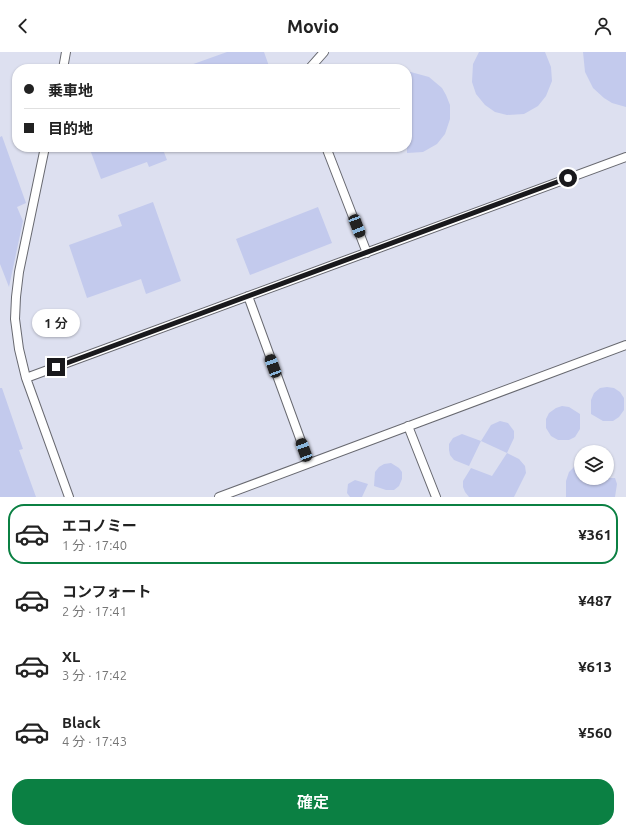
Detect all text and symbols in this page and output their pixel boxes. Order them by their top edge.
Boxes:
icon: back [12,15,34,37]
icon: person [592,15,614,37]
text: Movio [287,16,339,36]
text: 乗車地 [48,82,93,99]
text: 目的地 [48,120,93,137]
route start [559,169,577,187]
car [347,213,367,239]
callout: 1 分 [32,309,80,337]
text: 1 分 [44,316,68,330]
car [263,353,283,379]
route end [47,358,65,376]
car [294,437,314,463]
map controls [574,445,614,485]
button: layers [574,445,614,485]
icon: car [14,516,50,552]
text: エコノミー [62,517,137,534]
text: ¥361 [578,526,612,543]
text: 1 分 · 17:40 [62,538,127,552]
icon: car [14,582,50,618]
text: コンフォート [62,583,152,600]
text: ¥487 [578,592,612,609]
text: 2 分 · 17:41 [62,604,127,618]
icon: car [14,648,50,684]
text: XL [62,648,80,665]
text: ¥613 [578,658,612,675]
text: 3 分 · 17:42 [62,668,127,682]
icon: car [14,714,50,750]
text: Black [62,714,101,731]
text: ¥560 [578,724,612,741]
text: 4 分 · 17:43 [62,734,127,748]
button: 確定 [12,779,614,825]

